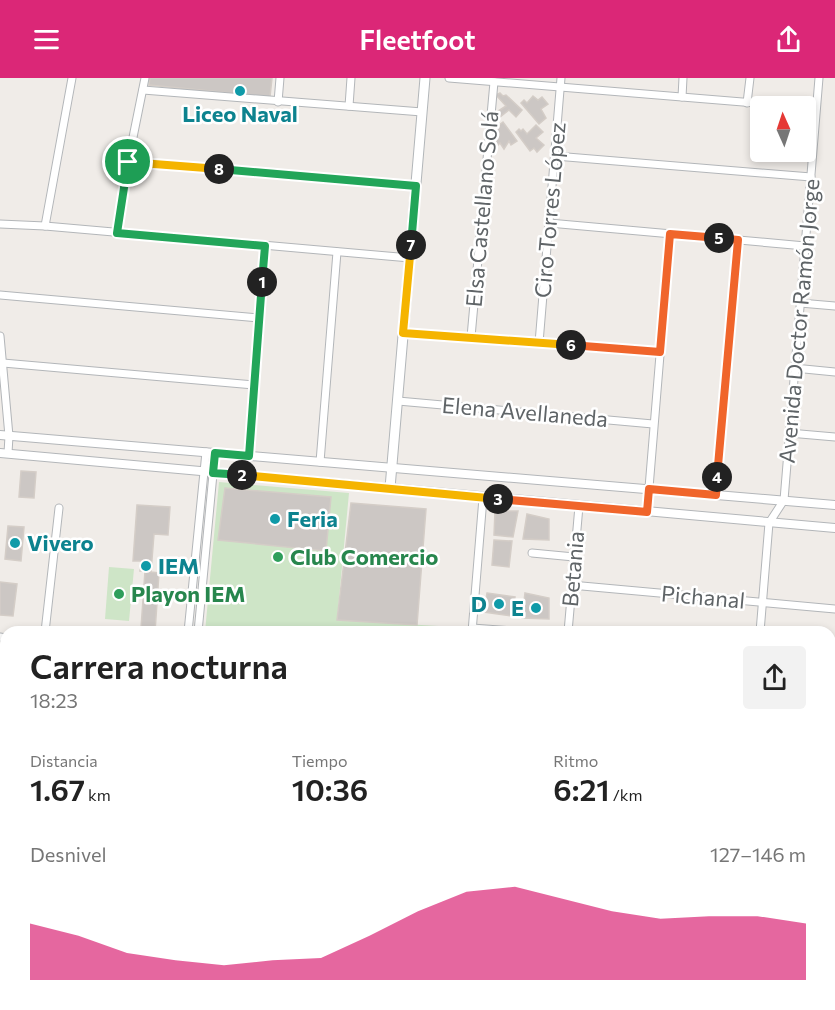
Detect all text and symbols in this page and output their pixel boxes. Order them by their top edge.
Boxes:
icon: menu [30,23,63,56]
text: Fleetfoot [359,23,476,56]
icon: share [772,23,805,56]
marker: Liceo Naval [233,84,247,98]
north arrow [750,96,816,162]
map controls [750,96,816,162]
place label: Liceo Naval [182,100,298,127]
street label: Elsa Castellano Solá [459,110,504,308]
street label: Ciro Torres López [528,121,571,299]
pin [102,136,153,187]
icon: arrive [111,145,144,178]
pin: 8 [204,154,234,184]
text: 8 [214,159,224,178]
street label: Avenida Doctor Ramón Jorge [773,177,824,464]
pin: 5 [704,223,734,253]
text: 5 [714,228,724,247]
pin: 7 [396,230,426,260]
text: 7 [407,235,415,254]
pin: 1 [247,267,277,297]
text: 1 [258,272,266,291]
pin: 6 [556,330,586,360]
text: 6 [566,335,576,354]
street label: Elena Avellaneda [441,391,609,432]
pin: 2 [227,460,257,490]
pin: 4 [702,462,732,492]
text: 2 [237,465,247,484]
text: 4 [712,467,722,486]
pin: 3 [483,484,513,514]
text: 3 [493,489,503,508]
place label: Feria [287,505,338,532]
marker: Feria [268,512,282,526]
place label: Vivero [27,529,94,556]
street label: Betania [556,530,589,608]
marker: Vivero [8,536,22,550]
place label: Club Comercio [290,543,438,570]
marker: Club Comercio [271,550,285,564]
place label: IEM [158,552,199,579]
marker: IEM [139,559,153,573]
street label: Pichanal [660,579,746,614]
place label: Playon IEM [131,580,246,607]
marker: Playon IEM [112,587,126,601]
place label: D [471,590,487,617]
place label: E [511,594,524,621]
marker: D [492,597,506,611]
marker: E [529,601,543,615]
text: Carrera nocturna [30,645,288,686]
button: share [743,646,806,709]
text: 18:23 [30,688,78,712]
text: Distancia [30,751,98,770]
text: Tiempo [292,751,347,770]
text: Ritmo [553,751,598,770]
text: 1.67 [30,770,85,807]
text: 10:36 [292,770,368,807]
text: 6:21 [553,770,610,807]
text: km [85,785,111,804]
text: /km [610,785,642,804]
text: Desnivel [30,842,107,866]
text: 127–146 m [710,842,806,866]

